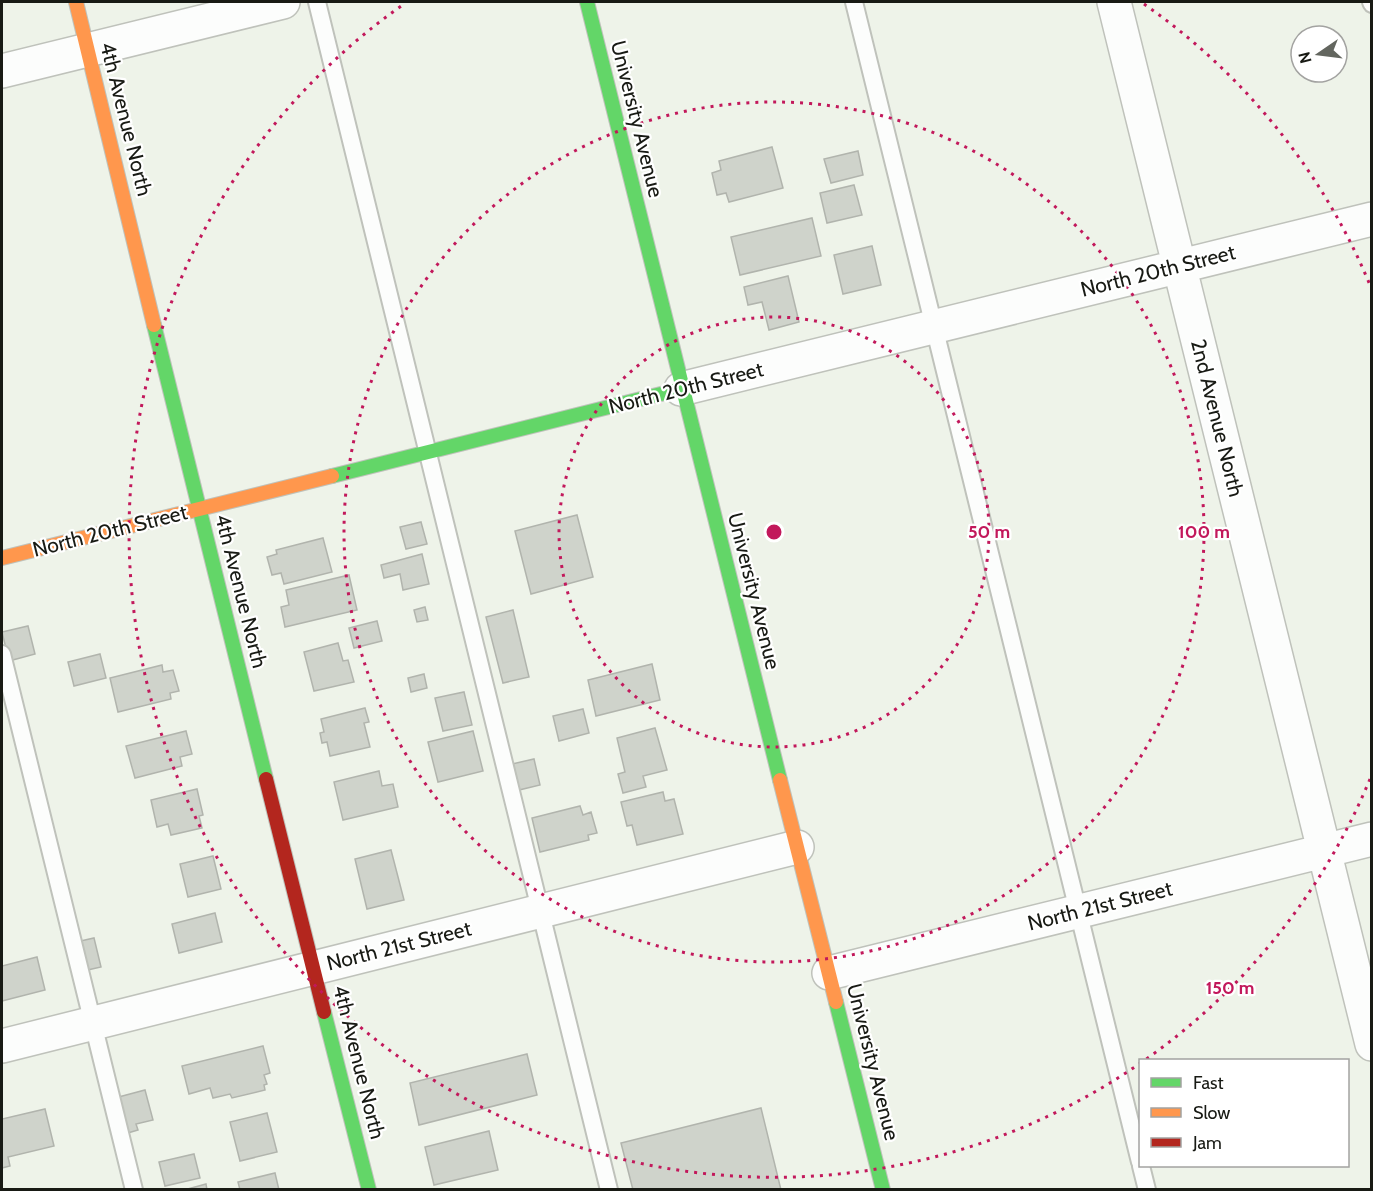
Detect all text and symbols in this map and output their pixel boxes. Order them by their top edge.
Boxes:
north arrow [1289,24,1349,84]
street label: University Avenue [606,38,669,200]
street label: 4th Avenue North [95,39,158,198]
text: N [1294,50,1316,65]
street label: North 20th Street [1078,239,1238,302]
street label: 2nd Avenue North [1186,336,1249,499]
street label: North 20th Street [606,356,766,419]
street label: North 20th Street [30,499,190,562]
street label: University Avenue [723,510,786,672]
street label: 4th Avenue North [210,511,273,670]
text: 50 m [968,521,1010,543]
text: 100 m [1178,521,1230,543]
centre of rings [764,522,784,542]
street label: North 21st Street [1025,875,1175,936]
street label: North 21st Street [324,915,474,976]
text: 150 m [1206,977,1254,999]
street label: University Avenue [842,981,905,1143]
street label: 4th Avenue North [328,982,391,1141]
legend [1139,1059,1349,1167]
text: Fast [1193,1072,1224,1094]
text: Slow [1193,1102,1230,1124]
text: Jam [1192,1132,1222,1154]

